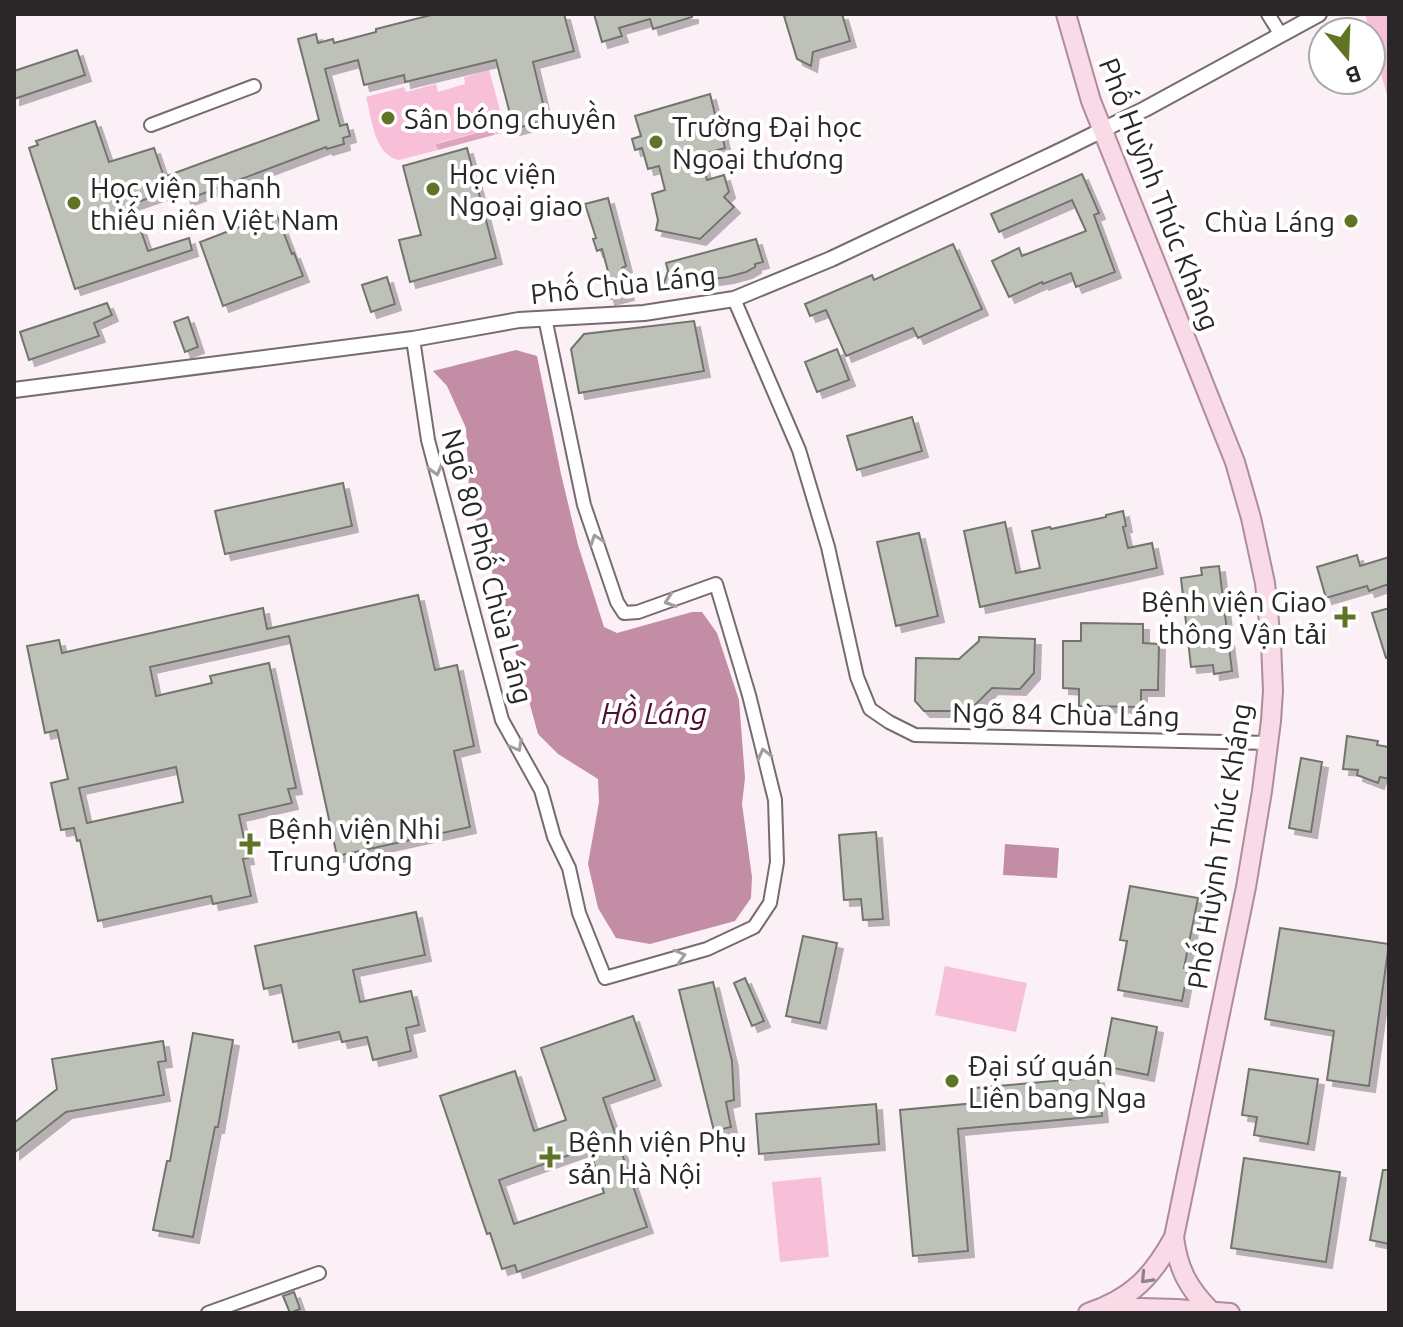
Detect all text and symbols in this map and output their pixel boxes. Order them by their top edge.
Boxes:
north arrow [1307,16,1387,96]
street label: Phố Huỳnh Thúc Kháng [1094,52,1229,335]
text: B [1343,61,1365,90]
place label: Sân bóng chuyền [404,100,617,134]
marker: Sân bóng chuyền [379,109,397,127]
place label: Trường Đại học Ngoại thương [672,111,862,174]
marker: Trường Đại học Ngoại thương [647,133,665,151]
place label: Học viện Ngoại giao [449,158,583,221]
place label: Học viện Thanh thiếu niên Việt Nam [90,172,339,235]
marker: Học viện Ngoại giao [424,180,442,198]
marker: Học viện Thanh thiếu niên Việt Nam [65,194,83,212]
place label: Chùa Láng [1204,206,1335,237]
marker: Chùa Láng [1342,212,1360,230]
street label: Phố Chùa Láng [528,256,717,309]
street label: Ngõ 80 Phố Chùa Láng [436,425,542,707]
one-way arrow [427,463,443,477]
one-way arrow [590,534,606,548]
place label: Bệnh viện Giao thông Vận tải [1141,586,1327,649]
one-way arrow [664,591,678,608]
marker: Bệnh viện Giao thông Vận tải [1334,606,1356,628]
water label: Hồ Láng [601,693,707,730]
street label: Ngõ 84 Chùa Láng [952,697,1180,731]
street label: Phố Huỳnh Thúc Kháng [1178,700,1257,991]
one-way arrow [507,737,523,752]
one-way arrow [756,747,773,761]
place label: Bệnh viện Nhi Trung ương [268,813,441,876]
marker: Bệnh viện Nhi Trung ương [239,833,261,855]
one-way arrow [672,949,686,966]
place label: Đại sứ quán Liên bang Nga [968,1050,1147,1113]
marker: Đại sứ quán Liên bang Nga [943,1072,961,1090]
place label: Bệnh viện Phụ sản Hà Nội [568,1126,747,1189]
marker: Bệnh viện Phụ sản Hà Nội [539,1146,561,1168]
one-way arrow [1141,1269,1156,1283]

